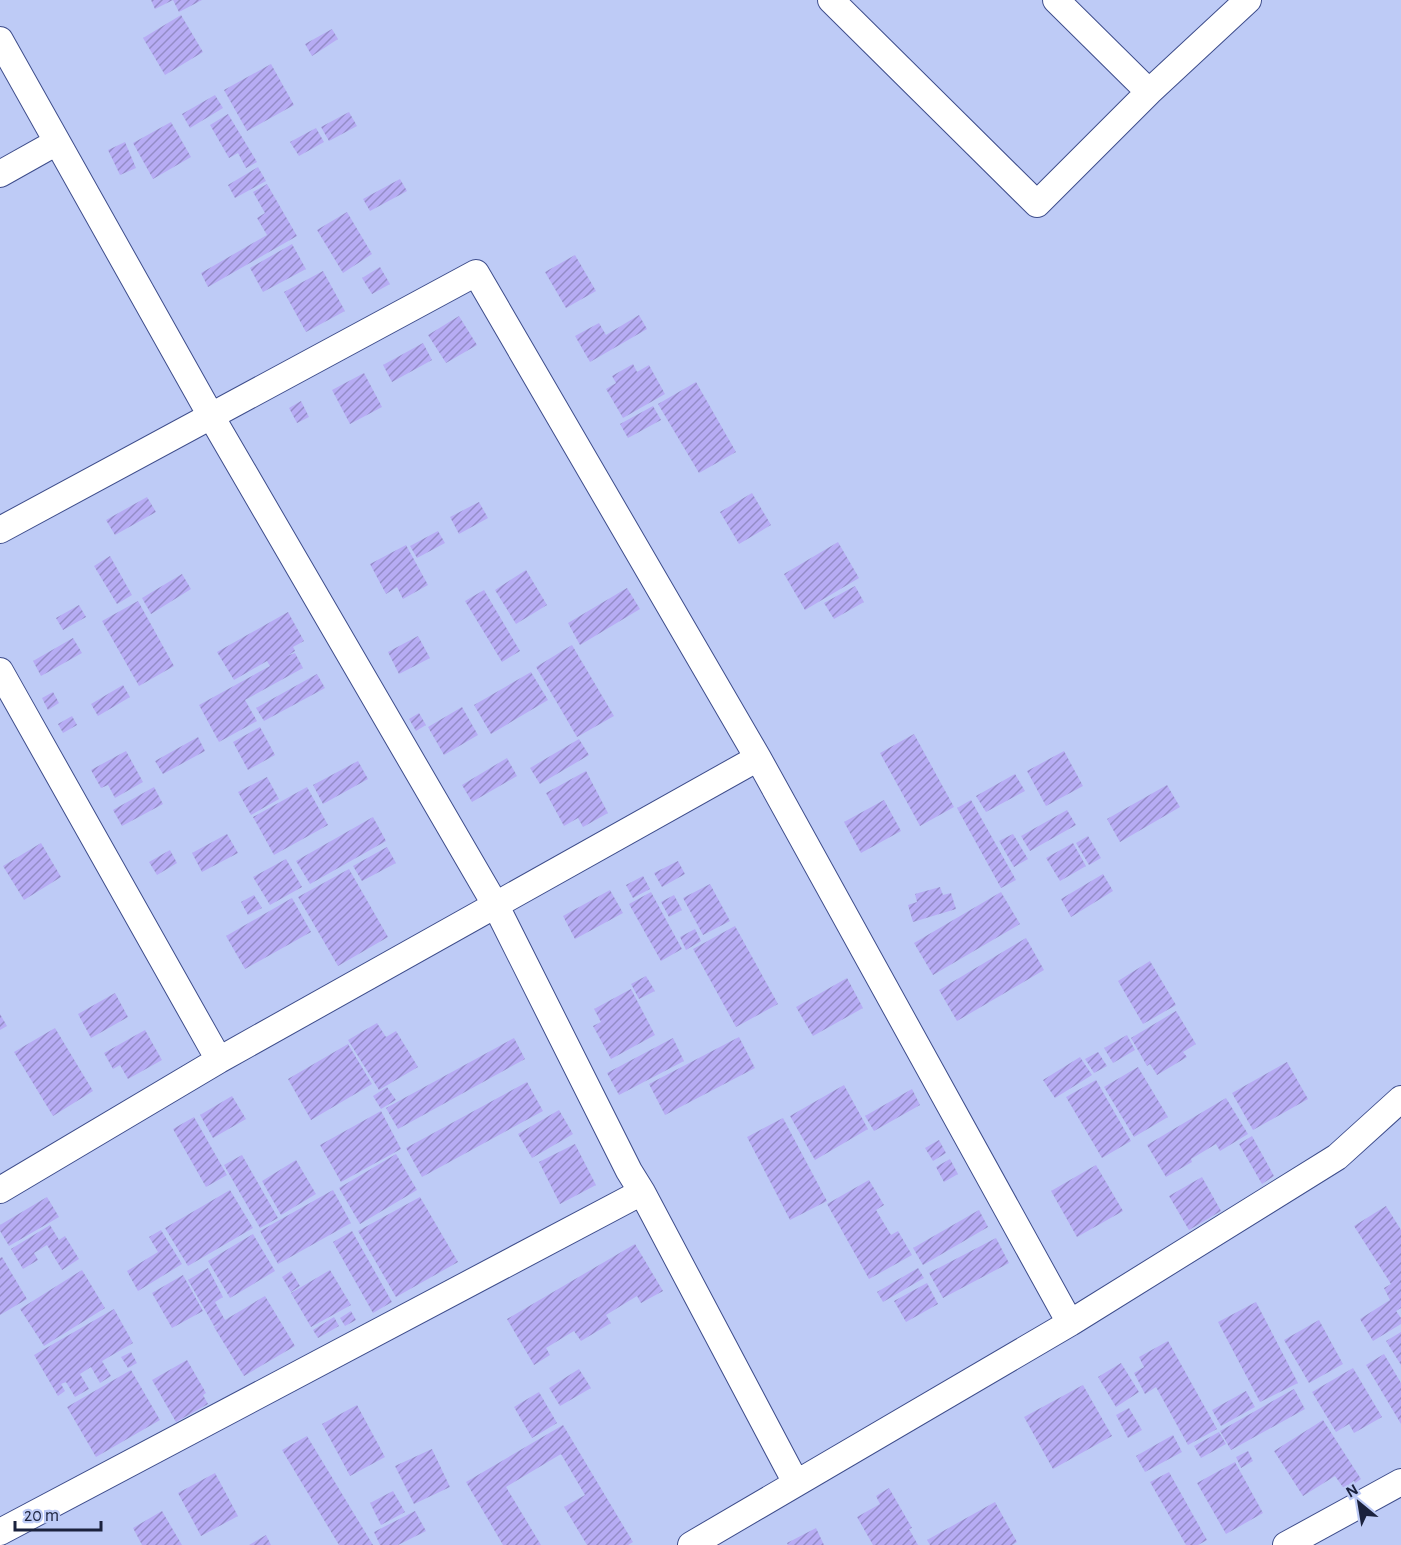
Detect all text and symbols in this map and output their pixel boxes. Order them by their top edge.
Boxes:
north arrow [1329,1473,1389,1533]
text: N [1343,1481,1361,1501]
scale bar [15,1494,100,1532]
text: 20 m [24,1507,59,1525]

